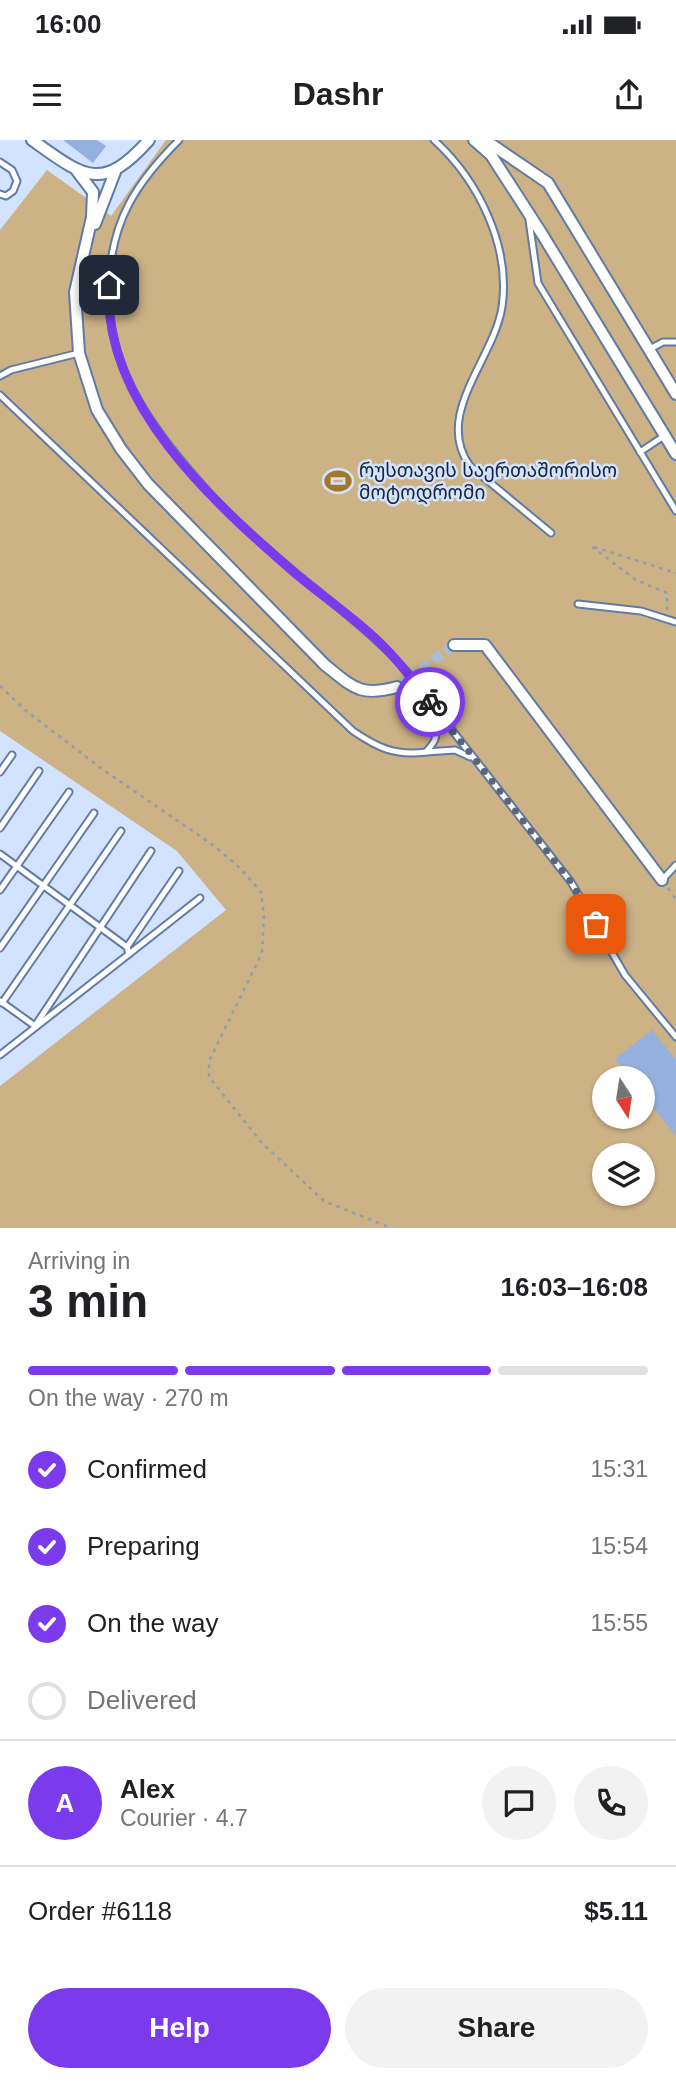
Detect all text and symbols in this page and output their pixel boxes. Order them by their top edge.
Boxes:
text: 16:00 [35,9,102,39]
icon: menu [28,76,66,114]
text: Dashr [293,76,383,112]
icon: share [610,76,648,114]
pin [79,255,139,315]
icon: home [90,266,128,304]
place label: რუსთავის საერთაშორისო მოტოდრომი [359,460,617,505]
sports icon: რუსთავის საერთაშორისო მოტოდრომი [323,466,353,496]
courier [395,667,465,737]
icon: bike [411,683,449,721]
pin [566,894,626,954]
icon: bag [577,905,615,943]
north arrow [592,1066,654,1129]
map controls [592,1066,655,1206]
button: layers [592,1143,655,1206]
text: Arriving in [28,1248,130,1274]
text: 16:03–16:08 [501,1272,648,1302]
text: 3 min [28,1275,148,1327]
text: On the way · 270 m [28,1385,229,1411]
icon: check [28,1451,66,1489]
text: Confirmed [87,1454,207,1484]
text: 15:31 [590,1456,648,1482]
icon: check [28,1528,66,1566]
text: Preparing [87,1531,200,1561]
text: 15:54 [590,1533,648,1559]
icon: check [28,1605,66,1643]
text: On the way [87,1608,219,1638]
text: 15:55 [590,1610,648,1636]
text: Delivered [87,1685,197,1715]
button: chat [482,1766,556,1840]
button: phone [574,1766,648,1840]
text: Alex [120,1774,175,1804]
text: A [56,1788,74,1818]
text: Courier · 4.7 [120,1805,248,1831]
text: Order #6118 [28,1896,172,1926]
text: $5.11 [584,1896,648,1926]
button: Help [28,1988,331,2068]
button: Share [345,1988,648,2068]

